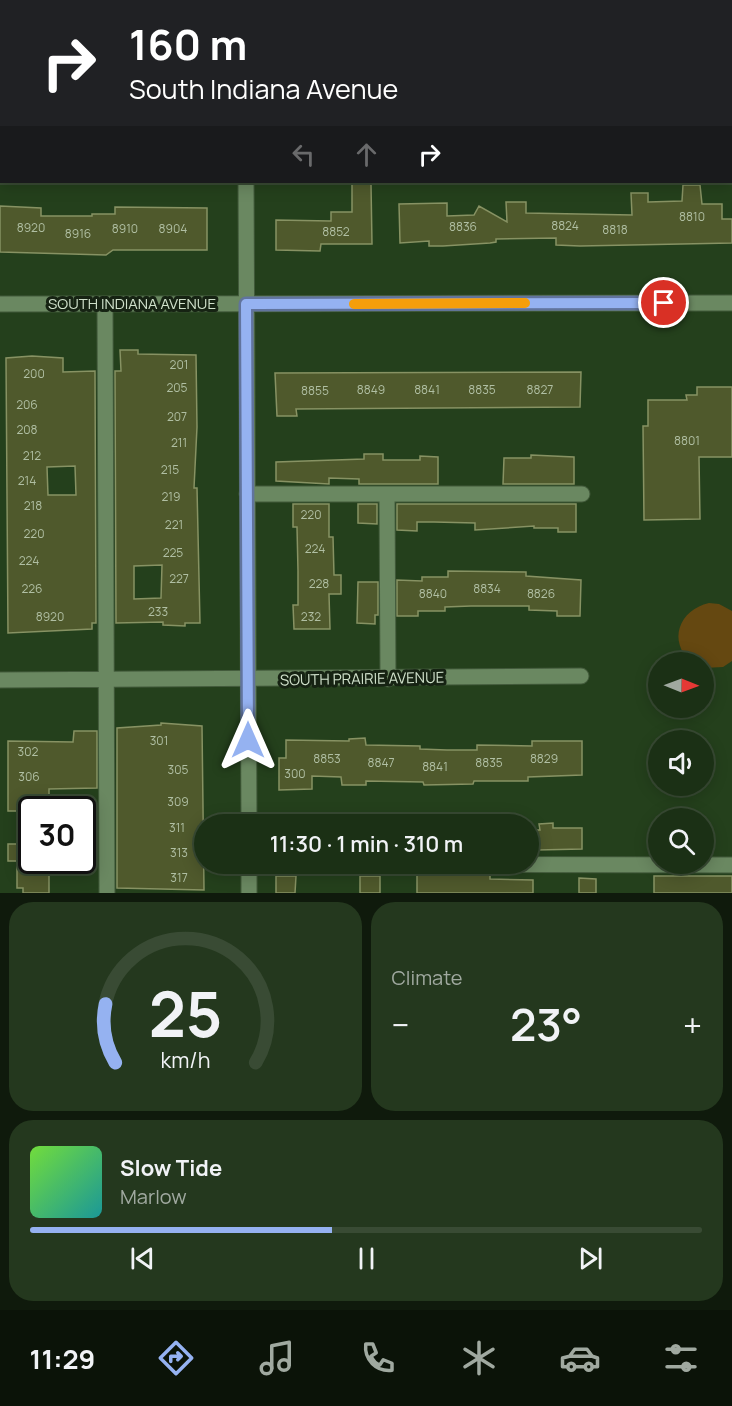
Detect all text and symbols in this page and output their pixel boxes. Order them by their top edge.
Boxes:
text: 160 m [129,15,247,73]
icon: right [30,24,108,102]
text: South Indiana Avenue [129,70,398,107]
icon: left [287,138,320,171]
icon: ahead [350,138,383,171]
icon: right [413,138,446,171]
house number: 8810 [679,208,705,225]
house number: 8824 [551,217,579,234]
house number: 8836 [449,218,477,235]
house number: 8920 [17,219,45,236]
house number: 8910 [112,220,138,237]
house number: 8904 [159,220,187,237]
house number: 8818 [602,221,628,238]
house number: 8852 [322,223,350,240]
house number: 8916 [65,225,91,242]
pin [638,277,689,328]
icon: arrive [647,286,680,319]
street label: SOUTH INDIANA AVENUE [48,293,216,314]
house number: 201 [170,356,188,373]
house number: 200 [23,365,45,382]
house number: 205 [166,379,188,396]
house number: 8849 [357,381,385,398]
house number: 8841 [414,381,440,398]
house number: 8835 [468,381,496,398]
house number: 8827 [527,381,553,398]
house number: 8855 [301,382,329,399]
house number: 206 [16,396,38,413]
house number: 207 [167,408,187,425]
house number: 208 [16,421,38,438]
house number: 8801 [674,432,700,449]
house number: 211 [171,434,187,451]
house number: 212 [23,447,41,464]
house number: 215 [161,461,179,478]
house number: 214 [18,472,36,489]
house number: 219 [162,488,180,505]
house number: 218 [24,497,42,514]
house number: 220 [300,506,322,523]
house number: 221 [165,516,183,533]
house number: 220 [23,525,45,542]
house number: 224 [305,540,325,557]
house number: 225 [163,544,183,561]
house number: 224 [19,552,39,569]
house number: 227 [169,570,189,587]
house number: 228 [309,575,329,592]
house number: 226 [21,580,43,597]
house number: 8834 [473,580,501,597]
house number: 8840 [419,585,447,602]
house number: 8826 [527,585,555,602]
house number: 233 [148,603,168,620]
house number: 8920 [36,608,64,625]
house number: 232 [301,608,321,625]
north arrow [648,652,714,718]
map controls [648,652,714,874]
street label: SOUTH PRAIRIE AVENUE [280,667,444,690]
position arrow [216,708,280,772]
button: sound [648,730,714,796]
house number: 301 [150,732,168,749]
house number: 302 [18,743,39,760]
house number: 8853 [313,750,341,767]
house number: 8829 [530,750,558,767]
house number: 8847 [367,754,395,771]
house number: 8835 [475,754,503,771]
house number: 8841 [422,758,448,775]
house number: 305 [168,761,189,778]
house number: 300 [284,765,306,782]
house number: 306 [18,768,40,785]
house number: 309 [167,793,189,810]
speed limit sign: 30 [18,796,96,874]
button: search [648,808,714,874]
house number: 311 [169,819,185,836]
text: 11:30 · 1 min · 310 m [270,829,463,859]
house number: 313 [170,844,188,861]
house number: 317 [170,869,188,886]
text: Climate [392,964,463,991]
text: 25 [148,970,222,1056]
text: 23° [510,993,582,1055]
text: − [392,1002,409,1047]
text: + [683,1002,702,1047]
text: km/h [160,1046,210,1075]
text: Slow Tide [120,1153,222,1183]
text: Marlow [120,1183,187,1210]
icon: previous [126,1242,159,1275]
icon: pause [350,1242,383,1275]
icon: next [574,1242,607,1275]
icon: directions [155,1337,197,1379]
icon: music [256,1337,298,1379]
icon: phone [357,1337,399,1379]
icon: climate [458,1337,500,1379]
icon: car [559,1337,601,1379]
icon: filters [660,1337,702,1379]
text: 11:29 [30,1340,95,1377]

